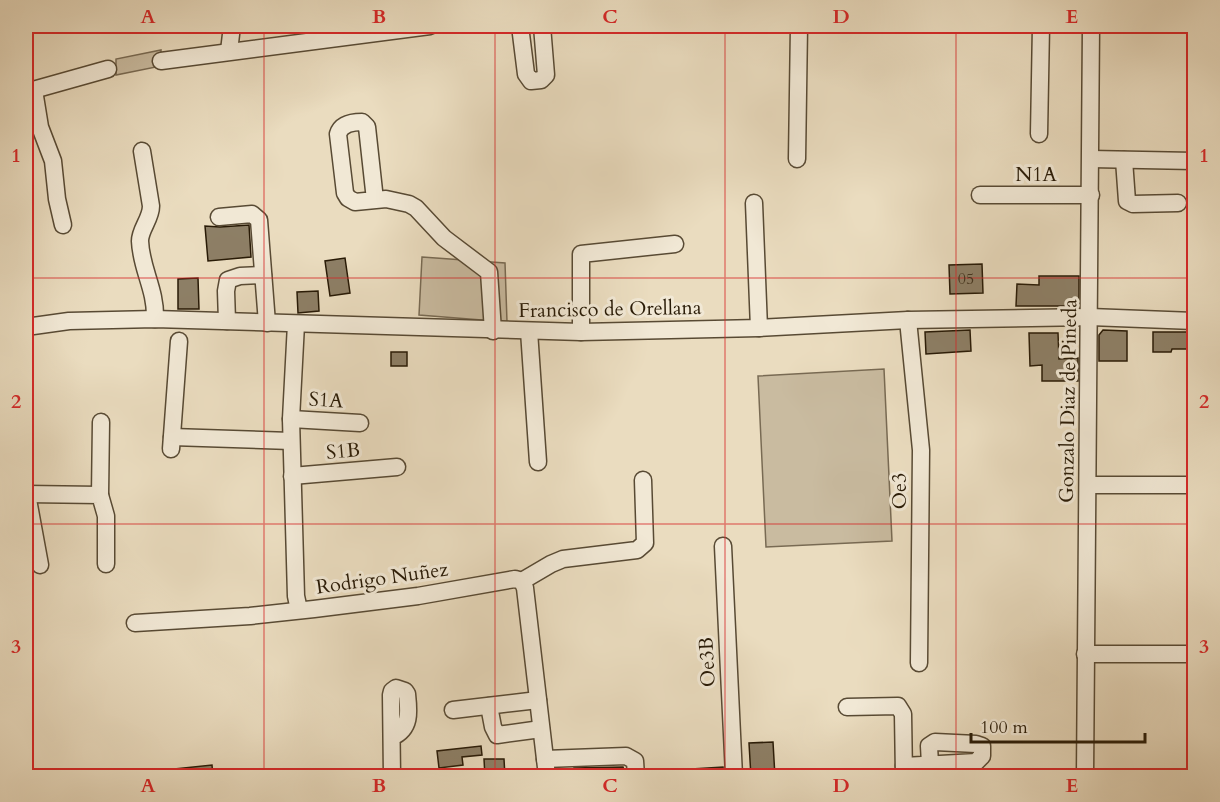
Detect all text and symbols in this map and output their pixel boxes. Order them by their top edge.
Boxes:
text: A [140,3,156,30]
text: B [372,3,386,30]
text: C [602,3,618,30]
text: D [832,3,850,30]
text: E [1066,3,1078,30]
text: 1 [11,142,21,169]
text: 1 [1199,142,1209,169]
street label: N1A [1015,161,1058,188]
house number: 05 [958,268,974,290]
street label: Francisco de Orellana [518,294,702,324]
street label: Gonzalo Diaz de Pineda [1053,298,1083,503]
street label: S1A [308,386,345,414]
text: 2 [11,388,21,415]
text: 2 [1199,388,1209,415]
street label: S1B [325,436,361,466]
street label: Oe3 [886,473,913,509]
street label: Rodrigo Nuñez [314,555,450,601]
text: 3 [11,633,21,660]
text: 3 [1199,633,1209,660]
street label: Oe3B [692,636,722,688]
scale bar [971,706,1145,744]
text: 100 m [980,715,1028,740]
text: A [140,772,156,799]
text: B [372,772,386,799]
text: C [602,772,618,799]
text: D [832,772,850,799]
text: E [1066,772,1078,799]

